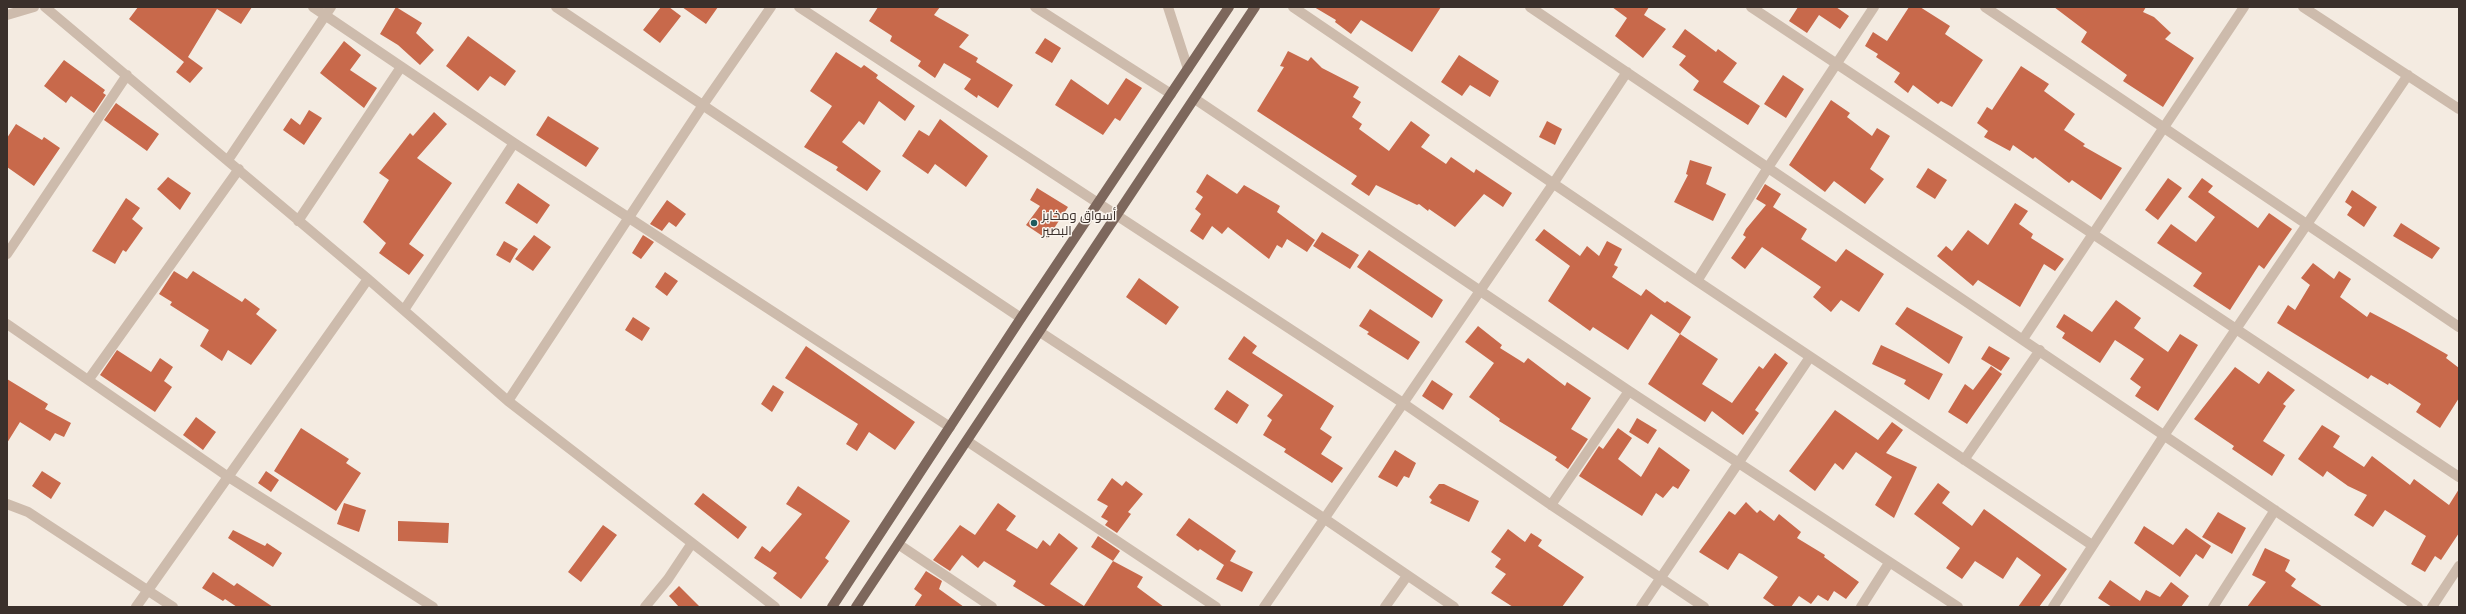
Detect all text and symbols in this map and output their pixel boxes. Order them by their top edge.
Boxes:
place label: أسواق ومخابز البصير [1042,208,1116,239]
marker: أسواق ومخابز البصير [1029,218,1039,228]

